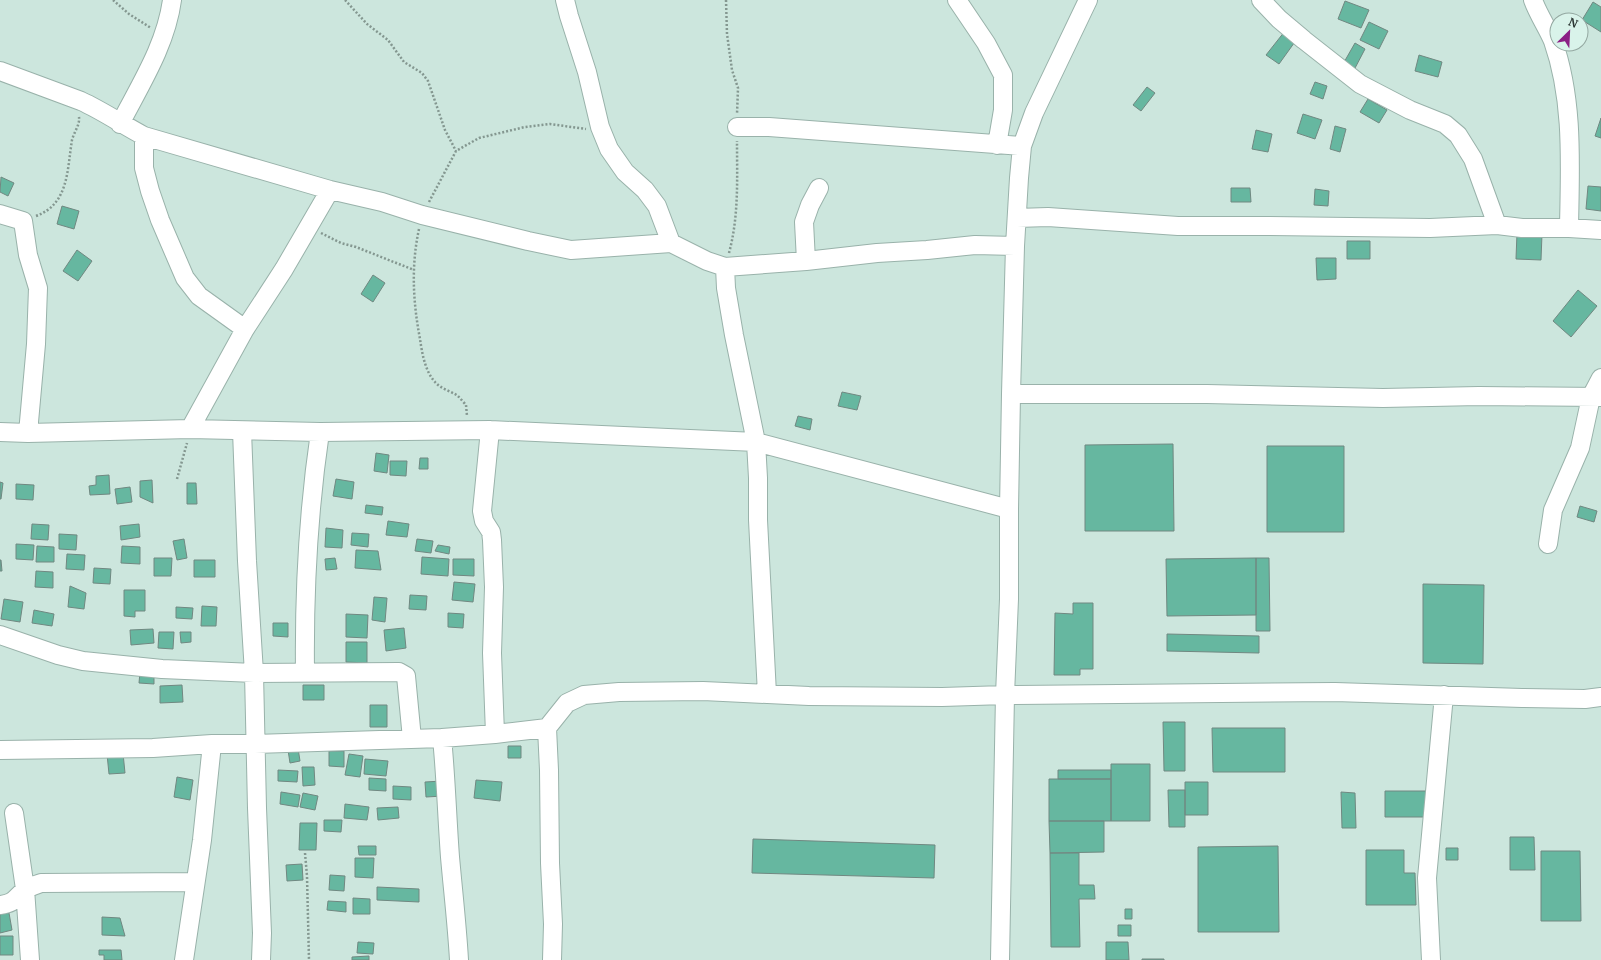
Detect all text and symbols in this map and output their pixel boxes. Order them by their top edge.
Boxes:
north arrow [1549,12,1589,52]
text: N [1566,15,1580,31]

